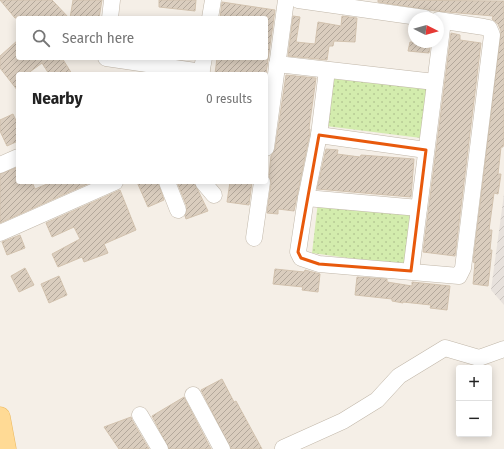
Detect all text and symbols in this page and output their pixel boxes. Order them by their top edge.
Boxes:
north arrow [408,12,444,48]
search box [16,16,268,60]
icon: search [30,27,52,49]
text: Search here [62,29,134,47]
text: Nearby [32,88,83,109]
text: 0 results [206,91,252,106]
map controls [456,365,492,437]
button: + [456,365,492,401]
button: − [456,401,492,437]

